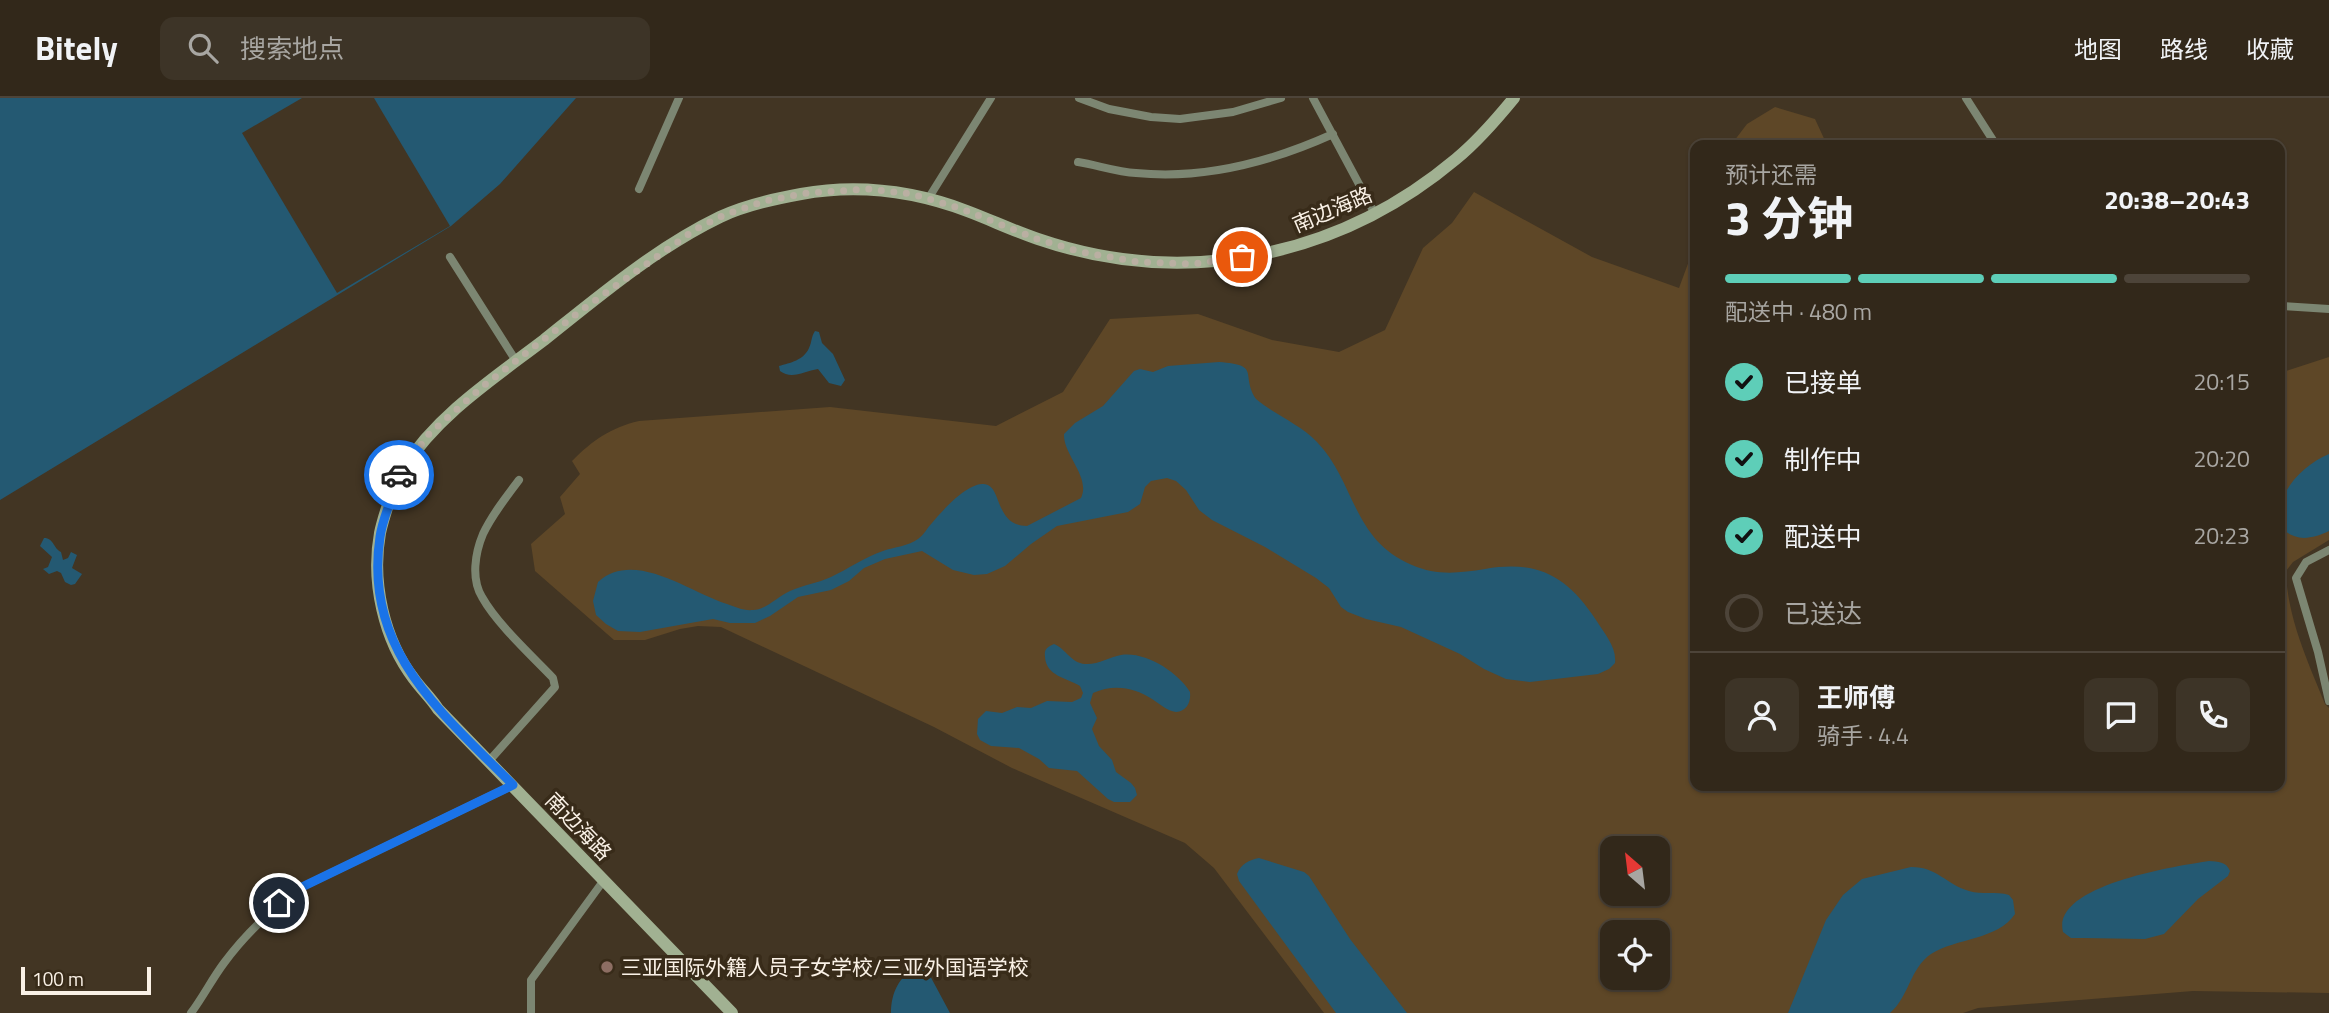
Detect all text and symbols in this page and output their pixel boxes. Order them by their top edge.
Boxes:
search box [160,17,650,80]
text: Bitely [35,23,118,73]
icon: search [184,29,222,67]
text: 搜索地点 [240,29,344,68]
text: 地图 [2074,31,2122,67]
text: 路线 [2160,31,2208,67]
text: 收藏 [2246,31,2294,67]
text: 预计还需 [1725,157,1817,192]
street label: 南边海路 [1287,178,1377,240]
text: 20:38–20:43 [2104,180,2250,219]
text: 3 分钟 [1725,183,1853,253]
pin [1212,227,1272,287]
icon: bag [1223,238,1261,276]
text: 配送中 · 480 m [1725,294,1872,329]
icon: check [1725,363,1763,401]
text: 已接单 [1784,363,1862,402]
text: 20:15 [2193,364,2250,399]
courier [364,440,434,510]
icon: check [1725,440,1763,478]
text: 制作中 [1784,440,1862,479]
text: 20:20 [2193,441,2250,476]
icon: car [380,456,418,494]
icon: check [1725,517,1763,555]
text: 配送中 [1784,517,1862,556]
text: 20:23 [2193,518,2250,553]
text: 已送达 [1784,594,1862,633]
button: person [1725,678,1799,752]
text: 王师傅 [1817,678,1895,717]
button: chat [2084,678,2158,752]
button: phone [2176,678,2250,752]
text: 骑手 · 4.4 [1817,718,1909,753]
street label: 南边海路 [538,785,620,867]
north arrow [1600,836,1670,906]
map controls [1600,836,1670,990]
pin [249,873,309,933]
icon: home [260,884,298,922]
button: locate [1600,920,1670,990]
place label: 三亚国际外籍人员子女学校/三亚外国语学校 [621,951,1029,983]
marker: 三亚国际外籍人员子女学校/三亚外国语学校 [599,959,615,975]
scale bar [21,964,150,996]
text: 100 m [32,964,84,993]

